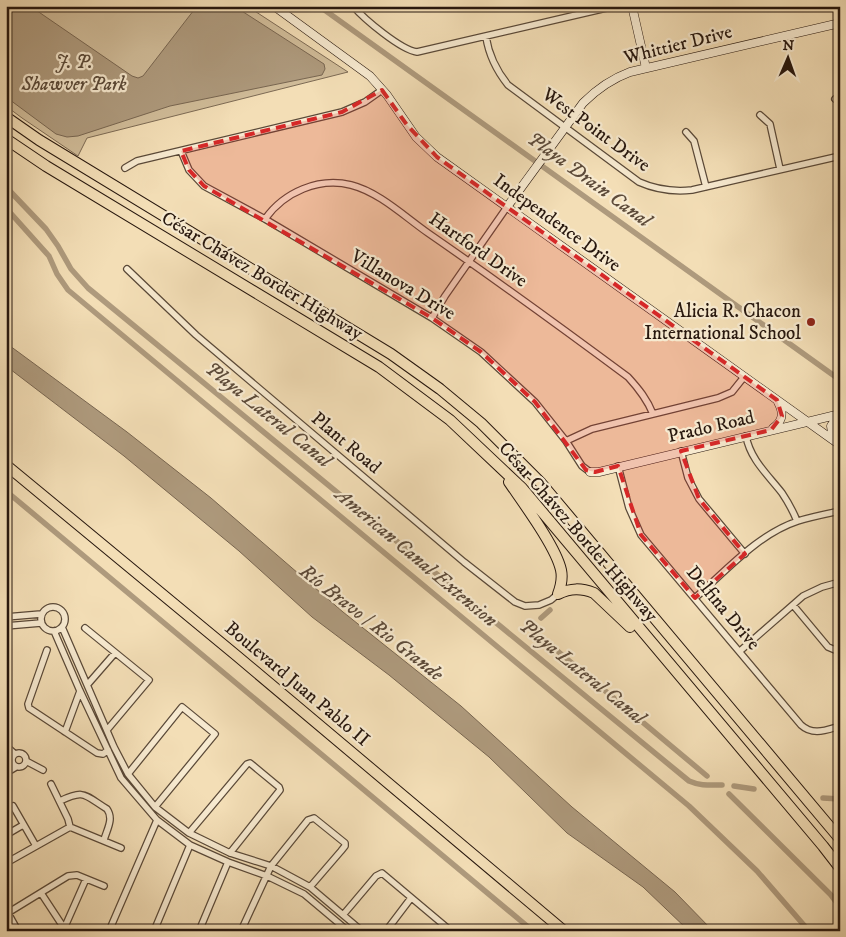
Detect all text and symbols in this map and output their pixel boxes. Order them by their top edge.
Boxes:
street label: Whittier Drive [620,20,735,70]
north arrow [764,32,814,82]
text: N [782,37,795,55]
park label: J. P. Shawver Park [20,51,127,96]
street label: West Point Drive [537,82,655,177]
water label: Playa Drain Canal [522,127,657,234]
street label: Independence Drive [489,169,625,277]
street label: César Chávez Border Highway [157,207,368,346]
street label: Hartford Drive [424,208,532,293]
street label: Villanova Drive [346,244,460,325]
place label: Alicia R. Chacon International School [644,300,801,345]
marker: Alicia R. Chacon International School [805,316,817,328]
water label: Playa Lateral Canal [200,356,338,475]
street label: Prado Road [665,406,757,448]
street label: Plant Road [306,407,386,479]
street label: César Chávez Border Highway [494,437,663,627]
water label: American Canal Extension [328,482,502,633]
water label: Río Bravo / Rio Grande [293,558,449,688]
street label: Delfina Drive [681,561,765,655]
water label: Playa Lateral Canal [514,613,652,732]
street label: Boulevard Juan Pablo II [220,617,374,751]

